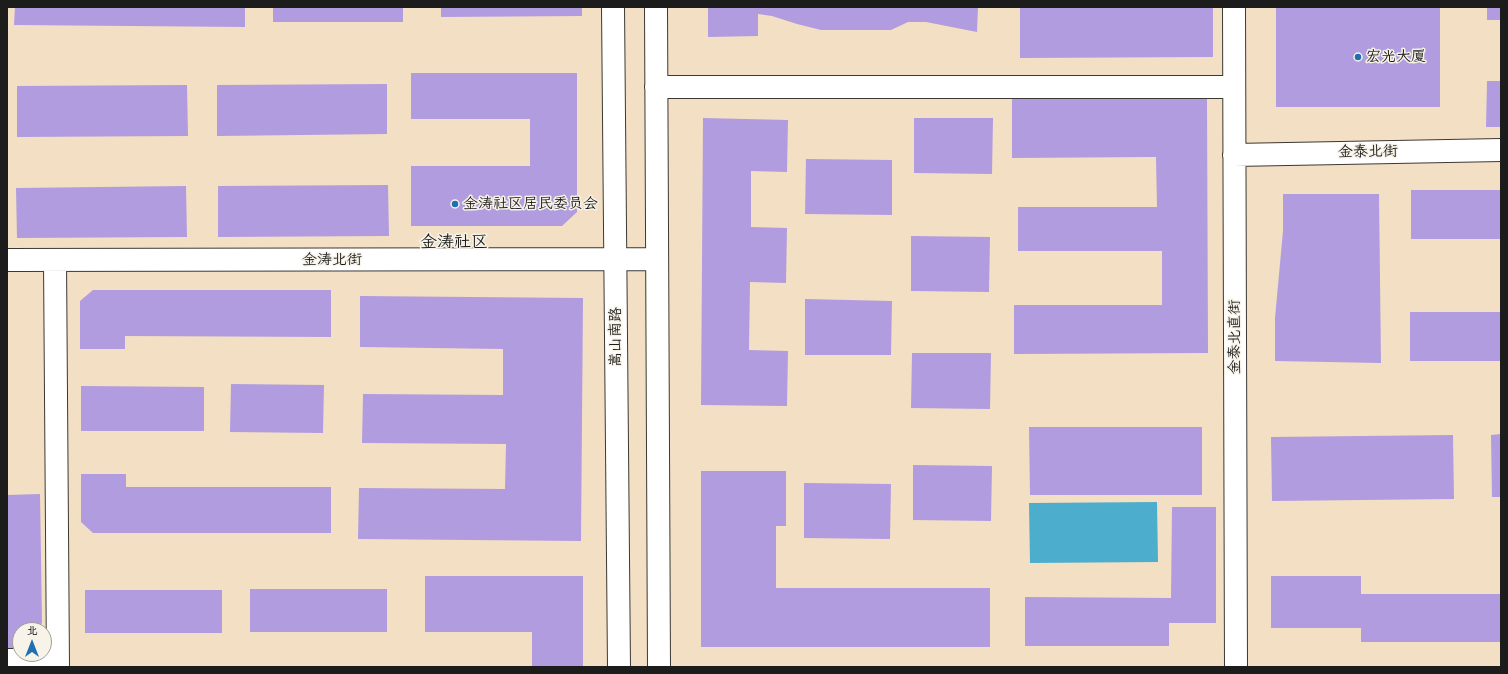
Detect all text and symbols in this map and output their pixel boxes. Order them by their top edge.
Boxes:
place label: 宏光大厦 [1366,48,1426,66]
marker: 宏光大厦 [1353,52,1363,62]
street label: 金泰北街 [1338,142,1398,162]
place label: 金涛社区居民委员会 [463,195,598,213]
marker: 金涛社区居民委员会 [450,199,460,209]
district label: 金涛社区 [420,233,488,253]
street label: 金涛北街 [302,251,362,269]
street label: 金泰北直街 [1226,300,1244,374]
street label: 嵩山南路 [607,307,625,367]
north arrow [12,622,52,662]
text: 北 [27,623,38,638]

